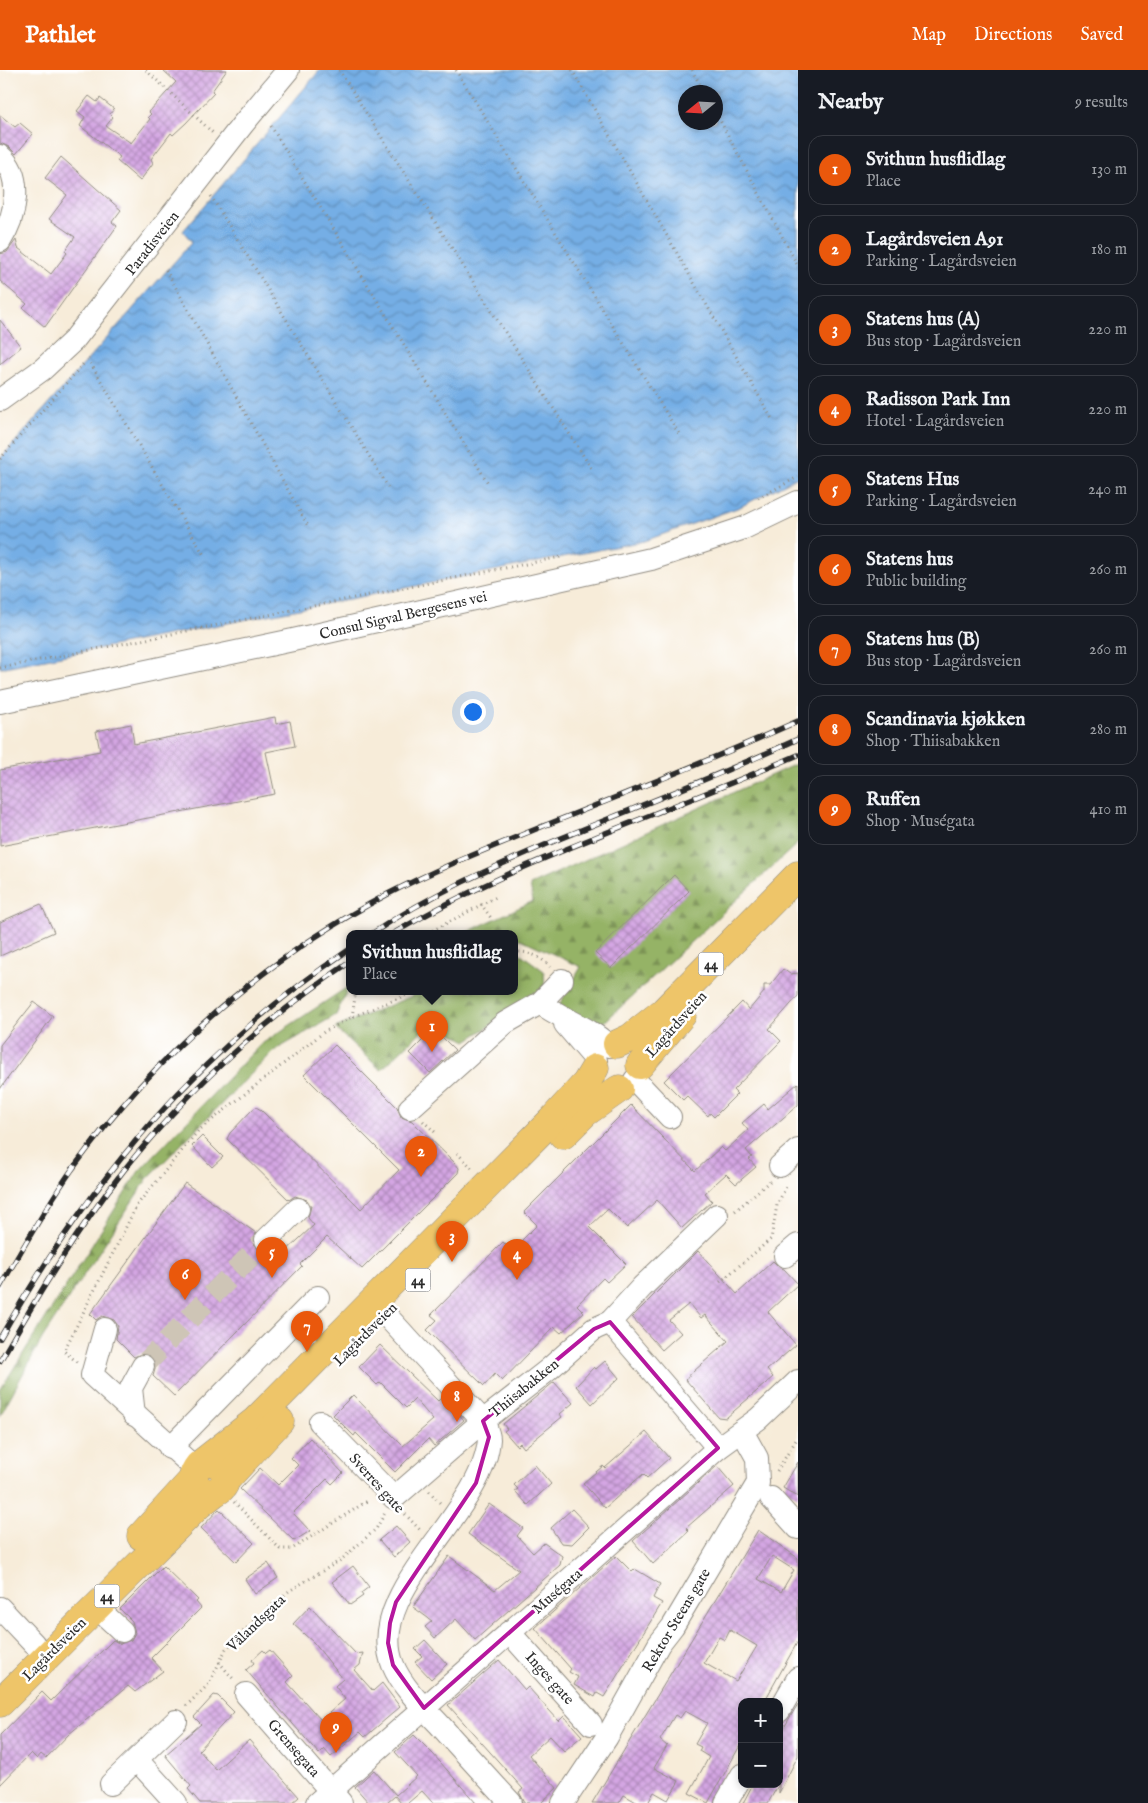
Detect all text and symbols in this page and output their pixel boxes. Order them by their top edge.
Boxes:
text: Pathlet [25,20,96,51]
text: Map [912,24,946,47]
text: Directions [974,24,1052,47]
text: Saved [1080,24,1123,47]
north arrow [678,85,723,130]
text: Nearby [818,89,883,116]
text: 9 results [1075,93,1128,113]
text: Svithun husflidlag [866,148,1005,172]
text: 1 [832,160,838,180]
text: 130 m [1091,160,1127,180]
text: Place [866,172,901,192]
street label: Paradisveien [121,207,183,279]
text: Lagårdsveien A91 [866,228,1003,252]
text: 2 [831,240,839,260]
text: 180 m [1091,240,1127,260]
text: Parking · Lagårdsveien [866,252,1017,272]
text: Statens hus (A) [866,308,980,332]
text: 3 [832,320,838,340]
text: 220 m [1088,320,1127,340]
text: Bus stop · Lagårdsveien [866,332,1021,352]
text: Radisson Park Inn [866,388,1010,412]
text: 4 [831,400,839,420]
text: 220 m [1088,400,1127,420]
text: Hotel · Lagårdsveien [866,412,1004,432]
text: Statens Hus [866,468,959,492]
text: 5 [832,480,838,500]
text: 240 m [1088,480,1127,500]
text: Parking · Lagårdsveien [866,492,1017,512]
text: Statens hus [866,548,953,572]
text: 6 [832,560,838,580]
text: 260 m [1089,560,1127,580]
text: Public building [866,572,966,592]
street label: Consul Sigval Bergesens vei [318,587,489,644]
text: Statens hus (B) [866,628,980,652]
text: 7 [831,640,839,660]
text: 260 m [1089,640,1127,660]
text: Bus stop · Lagårdsveien [866,652,1021,672]
your location [460,699,486,725]
text: Scandinavia kjøkken [866,708,1025,732]
text: 8 [832,720,838,740]
text: 280 m [1090,720,1127,740]
text: Shop · Thiisabakken [866,732,1000,752]
text: Ruffen [866,788,920,812]
text: 9 [832,800,838,820]
text: 410 m [1090,800,1127,820]
text: Shop · Muségata [866,812,975,832]
popup [346,930,518,995]
text: Svithun husflidlag [362,941,502,965]
road number: 44 [698,952,724,976]
text: Place [362,965,397,985]
street label: Lagårdsveien [642,987,711,1061]
pin: 1 [416,1011,448,1052]
pin: 2 [405,1136,437,1177]
pin: 3 [436,1221,468,1262]
pin: 5 [256,1237,288,1278]
pin: 4 [501,1239,533,1280]
pin: 6 [169,1259,201,1300]
road number: 44 [406,1268,430,1292]
street label: Lagårdsveien [329,1298,401,1370]
pin: 7 [291,1311,323,1352]
street label: Thiisabakken [486,1355,563,1422]
pin: 8 [441,1381,473,1422]
street label: Sverres gate [345,1449,409,1517]
street label: Muségata [528,1564,587,1618]
street label: Rektor Steens gate [638,1565,715,1676]
road number: 44 [94,1584,120,1608]
street label: Vålandsgata [222,1590,290,1657]
street label: Lagårdsveien [18,1613,90,1685]
street label: Inges gate [521,1648,578,1709]
map controls [738,1698,783,1788]
button: + [738,1698,783,1743]
pin: 9 [320,1712,352,1753]
street label: Grensegata [263,1715,324,1782]
button: − [738,1743,783,1788]

